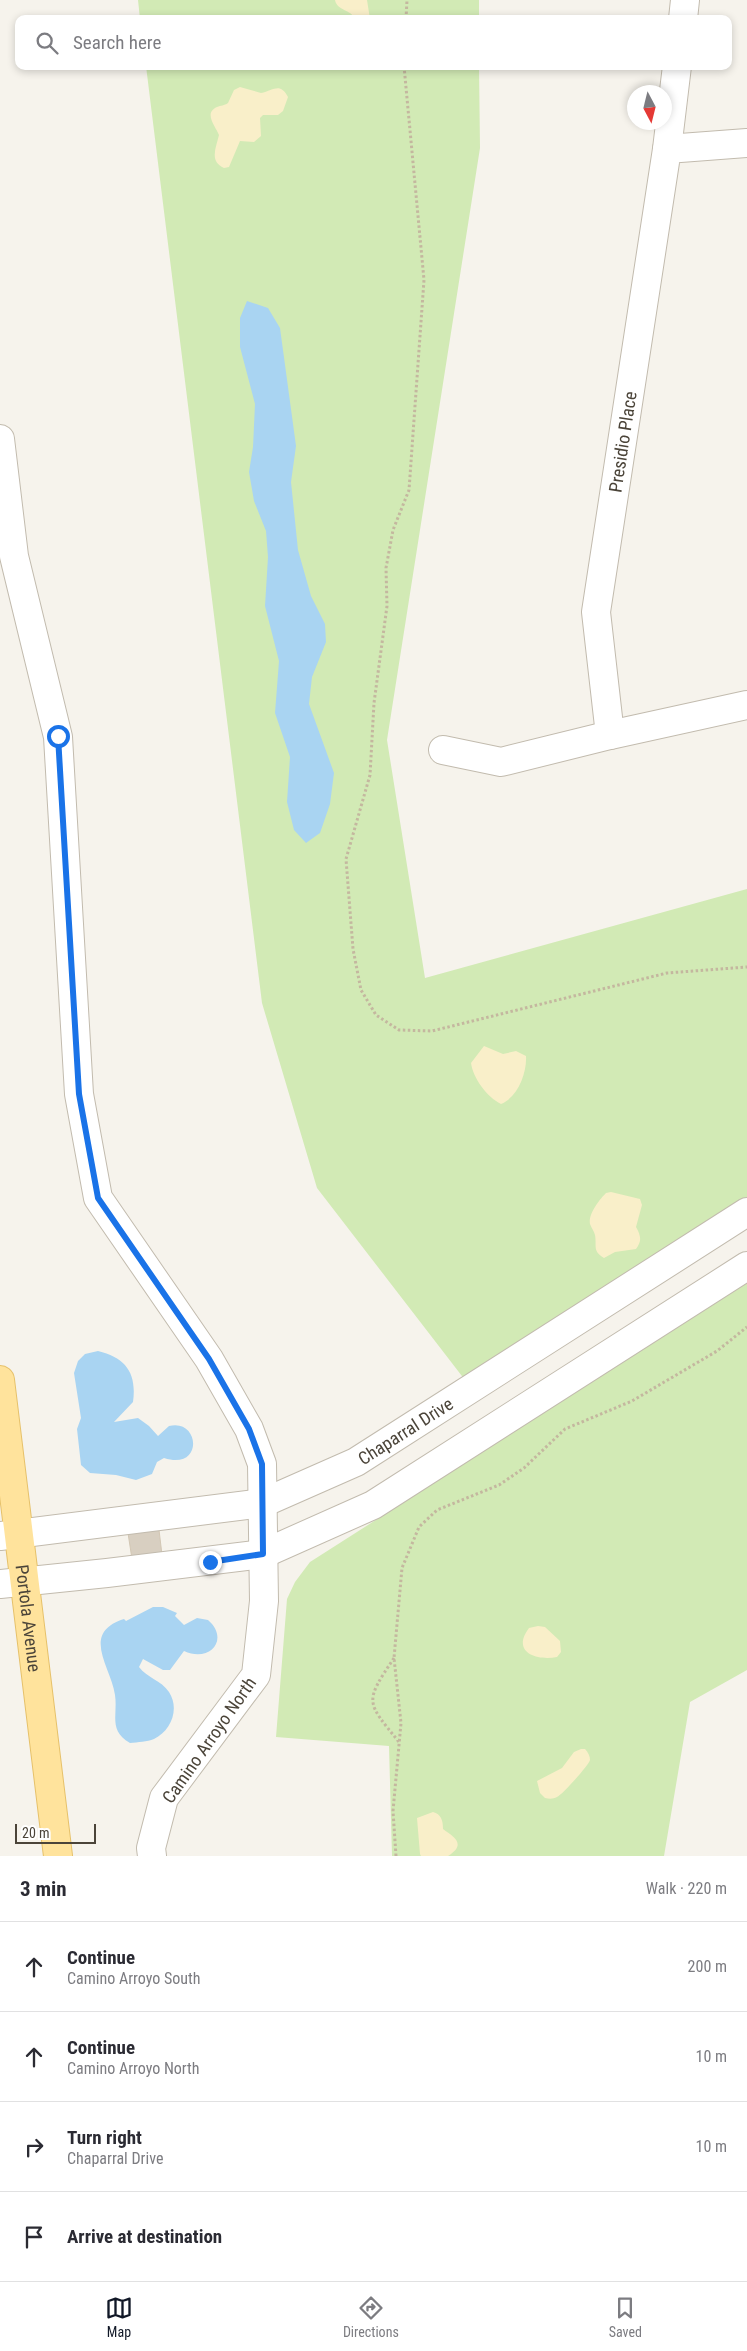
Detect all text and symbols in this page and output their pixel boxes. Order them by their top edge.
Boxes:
search box [15,15,732,70]
icon: search [33,29,61,57]
text: Search here [73,31,161,54]
north arrow [627,85,672,130]
street label: Presidio Place [604,390,640,494]
route start [47,725,70,748]
street label: Chaparral Drive [354,1393,456,1469]
route end [199,1551,222,1574]
street label: Portola Avenue [12,1563,46,1673]
street label: Camino Arroyo North [158,1673,260,1807]
scale bar [15,1821,96,1844]
text: 20 m [22,1825,50,1841]
text: 3 min [20,1877,67,1901]
text: Walk · 220 m [646,1879,727,1898]
text: Continue [67,1946,135,1969]
icon: ahead [20,1953,48,1981]
text: 200 m [688,1957,727,1976]
text: Camino Arroyo South [67,1969,200,1988]
text: Continue [67,2036,135,2059]
icon: ahead [20,2043,48,2071]
text: 10 m [695,2047,727,2066]
text: Camino Arroyo North [67,2059,200,2078]
text: Turn right [67,2126,142,2149]
icon: right [20,2133,48,2161]
text: 10 m [695,2137,727,2156]
text: Chaparral Drive [67,2149,163,2168]
icon: arrive [20,2223,48,2251]
text: Arrive at destination [67,2225,222,2248]
tab: Map [105,2294,133,2340]
tab: Directions [343,2294,399,2340]
tab: Saved [609,2294,642,2340]

